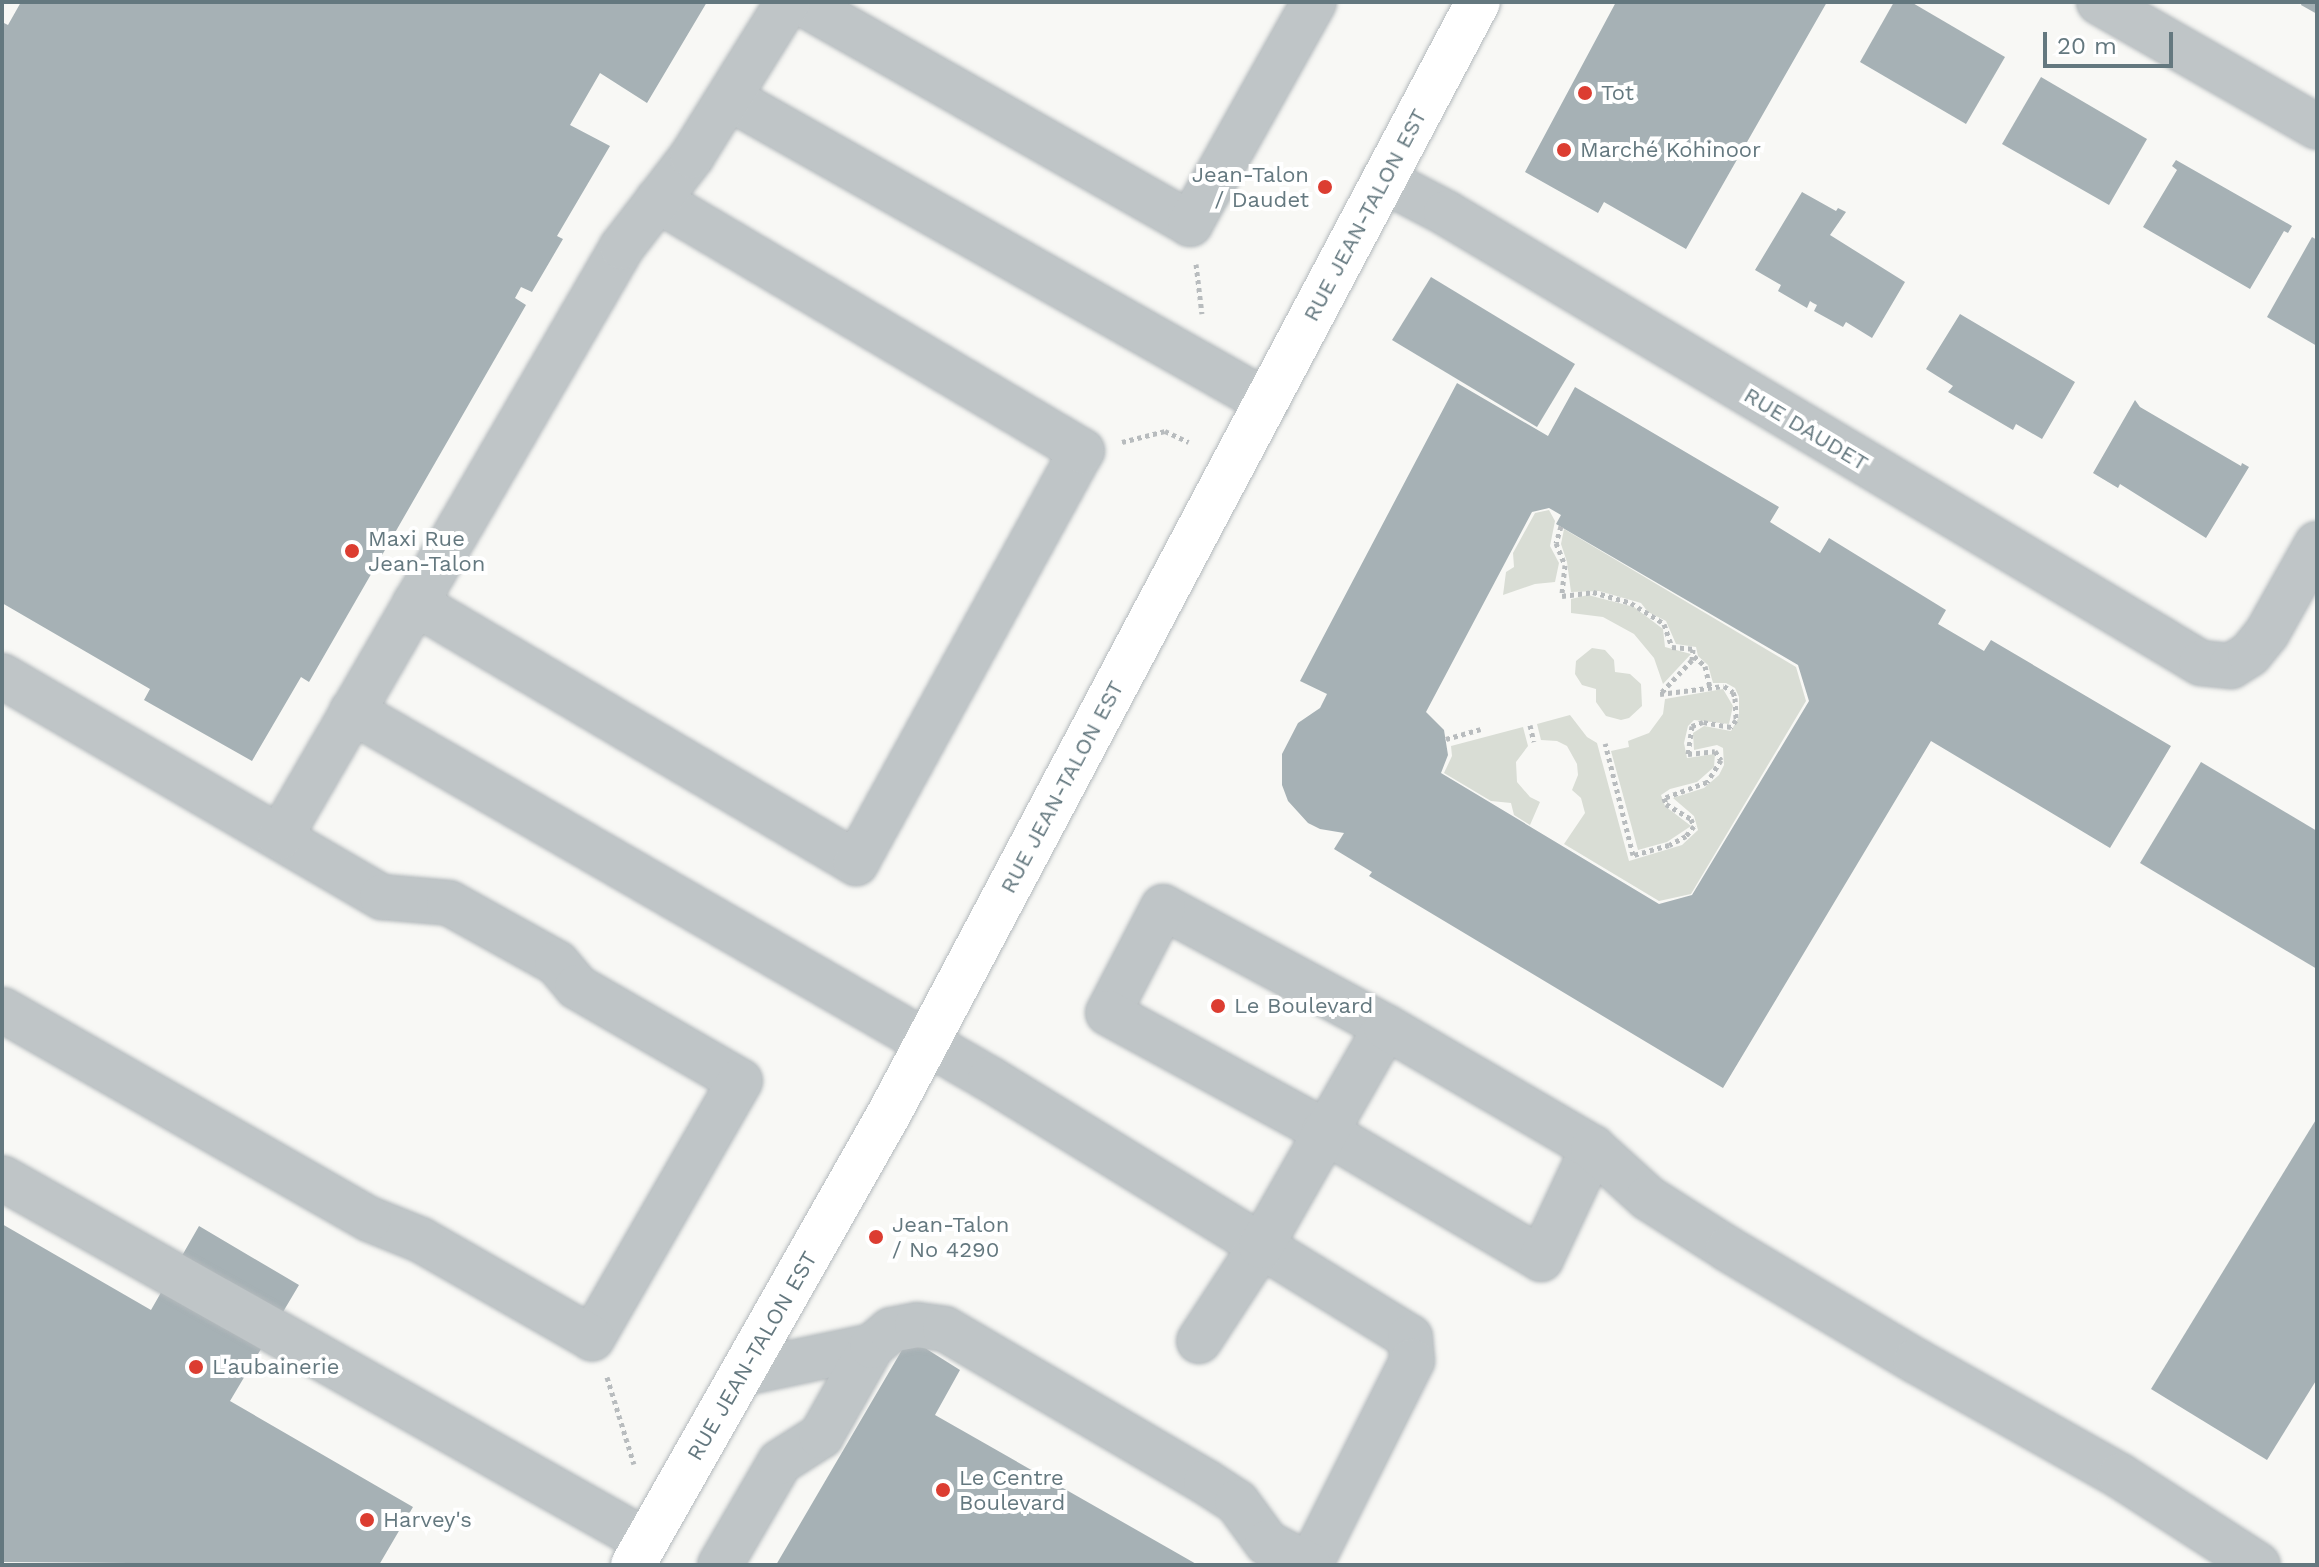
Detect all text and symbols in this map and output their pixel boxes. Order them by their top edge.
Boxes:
scale bar [2047,16,2177,66]
text: 20 m [2057,32,2117,60]
place label: Tot [1601,80,1634,106]
marker: Tot [1576,84,1594,102]
street label: RUE JEAN-TALON EST [1298,104,1432,326]
place label: Marché Kohinoor [1580,137,1761,163]
marker: Marché Kohinoor [1555,141,1573,159]
place label: Jean-Talon / Daudet [1192,161,1309,212]
marker: Jean-Talon / Daudet [1316,178,1334,196]
street label: RUE DAUDET [1739,382,1873,476]
place label: Maxi Rue Jean-Talon [368,525,485,576]
marker: Maxi Rue Jean-Talon [343,542,361,560]
street label: RUE JEAN-TALON EST [995,676,1129,898]
place label: Le Boulevard [1234,993,1373,1019]
marker: Le Boulevard [1209,997,1227,1015]
place label: Jean-Talon / No 4290 [892,1211,1009,1262]
marker: Jean-Talon / No 4290 [867,1228,885,1246]
street label: RUE JEAN-TALON EST [681,1247,823,1465]
place label: L'aubainerie [212,1354,339,1380]
marker: L'aubainerie [187,1358,205,1376]
place label: Le Centre Boulevard [959,1464,1065,1516]
marker: Le Centre Boulevard [934,1481,952,1499]
place label: Harvey's [383,1507,472,1533]
marker: Harvey's [358,1511,376,1529]

